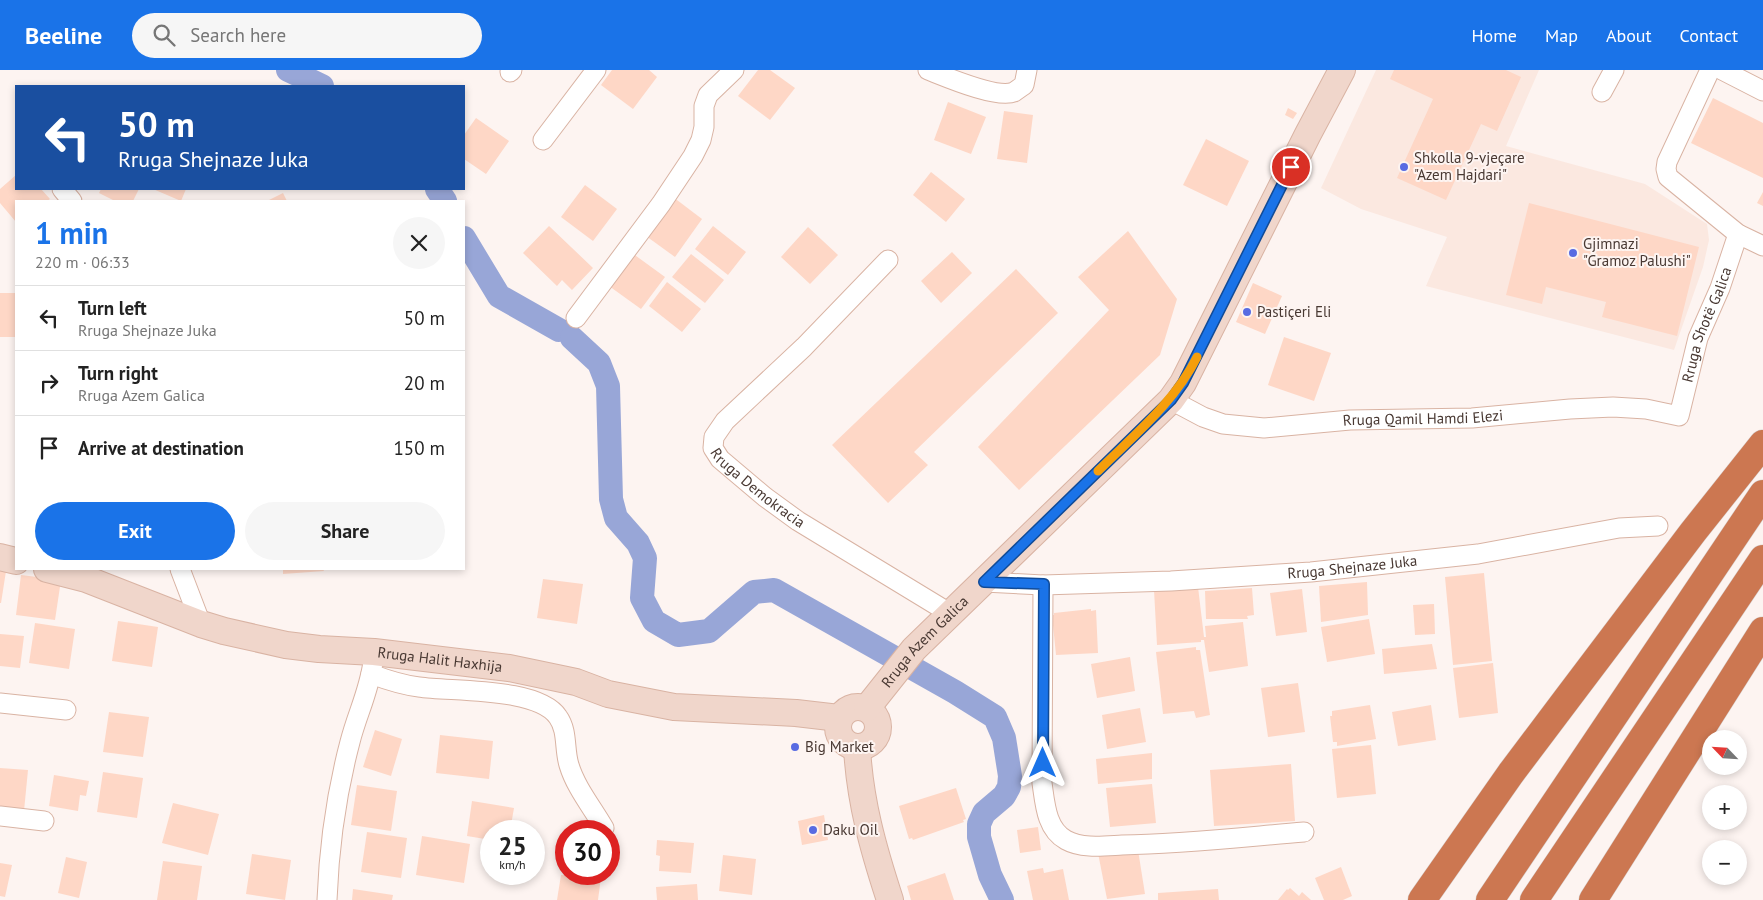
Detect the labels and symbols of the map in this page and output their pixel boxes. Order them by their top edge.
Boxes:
pin [1270,146,1312,188]
place label: Shkolla 9-vjeçare "Azem Hajdari" [1414,148,1525,184]
marker: Shkolla 9-vjeçare "Azem Hajdari" [1398,161,1410,173]
place label: Gjimnazi "Gramoz Palushi" [1583,234,1691,270]
marker: Gjimnazi "Gramoz Palushi" [1567,247,1579,259]
street label: Rruga Shotë Galica [1678,264,1735,384]
place label: Pastiçeri Eli [1257,302,1331,321]
marker: Pastiçeri Eli [1241,306,1253,318]
street label: Rruga Qamil Hamdi Elezi [1342,405,1504,430]
street label: Rruga Demokracia [706,444,809,532]
street label: Rruga Shejnaze Juka [1287,551,1418,582]
street label: Rruga Azem Galica [877,592,972,691]
street label: Rruga Halit Haxhija [376,642,503,676]
north arrow [1702,730,1748,775]
position arrow [1016,736,1068,788]
place label: Big Market [805,737,874,756]
marker: Big Market [789,741,801,753]
speed limit sign: 30 [555,820,620,885]
place label: Daku Oil [823,820,879,839]
marker: Daku Oil [807,824,819,836]

